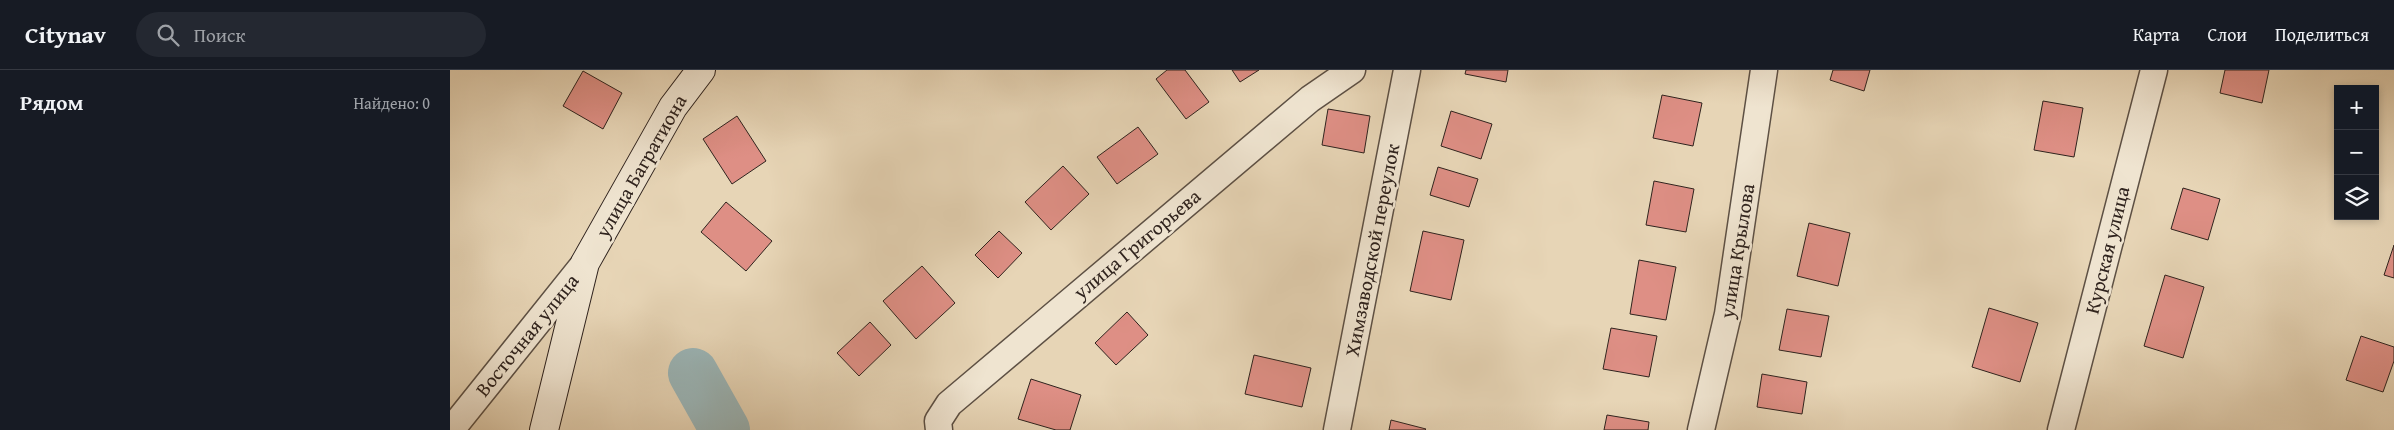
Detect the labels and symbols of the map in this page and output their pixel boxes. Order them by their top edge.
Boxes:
street label: улица Багратиона [587,88,694,244]
street label: Химзаводской переулок [1337,141,1406,359]
street label: улица Григорьева [1066,181,1207,306]
street label: улица Крылова [1711,181,1762,321]
street label: Курская улица [2077,183,2137,317]
street label: Восточная улица [468,267,586,402]

